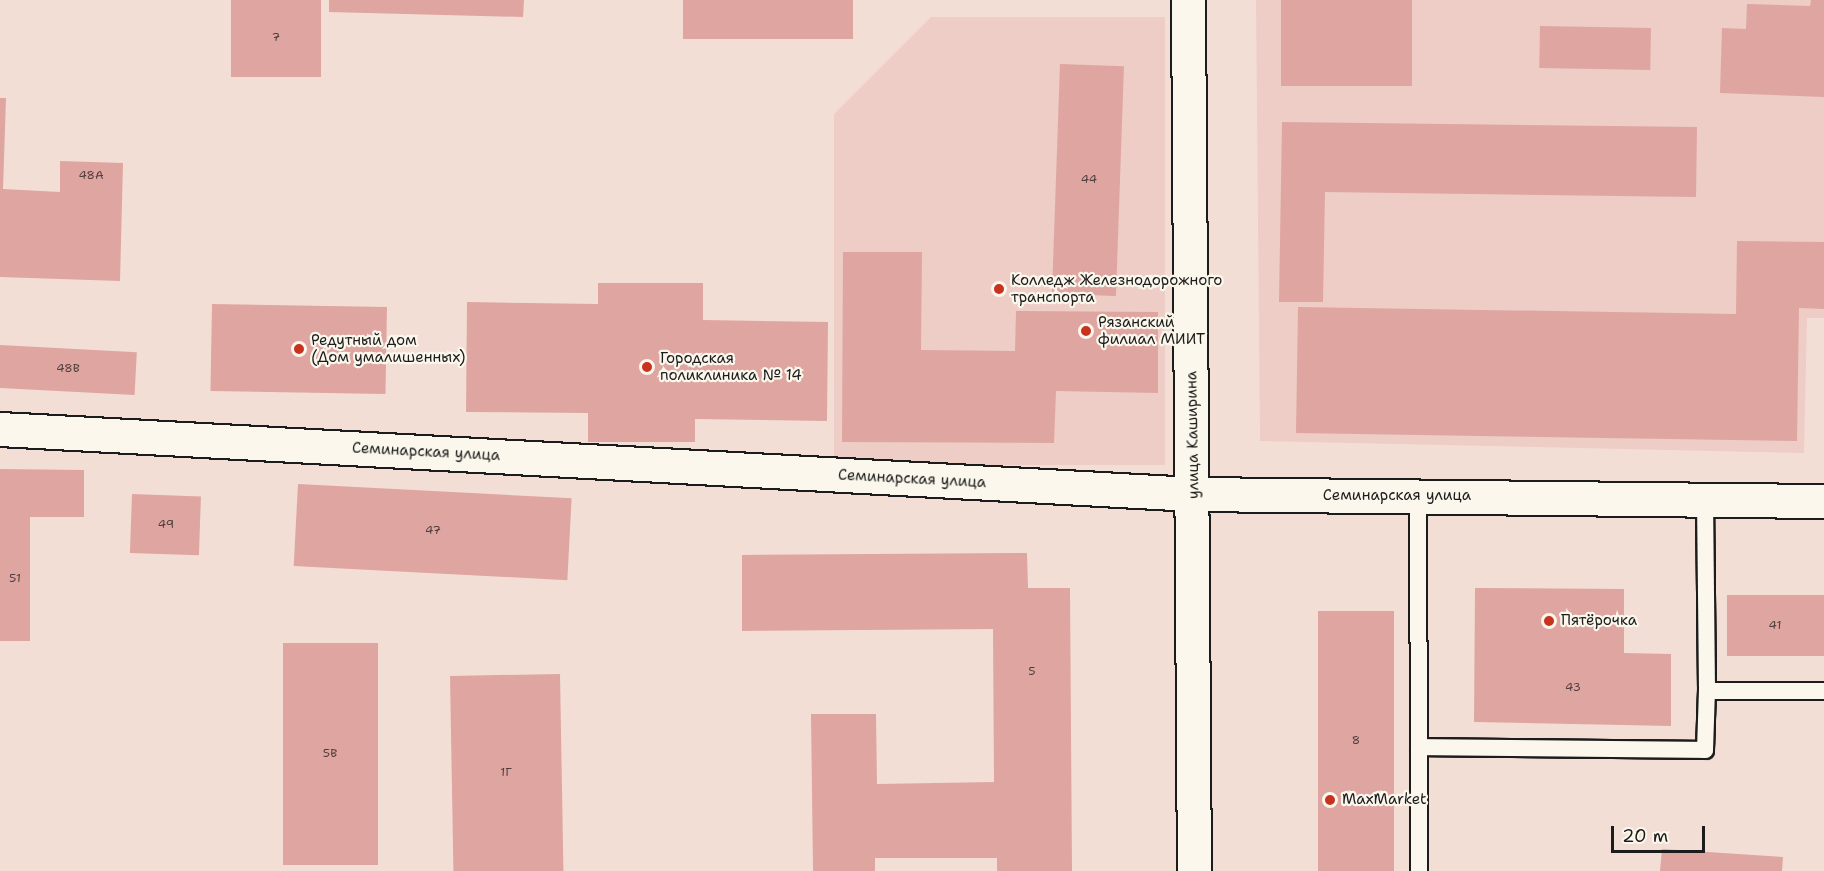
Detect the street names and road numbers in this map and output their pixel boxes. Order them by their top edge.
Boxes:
street label: улица Каширина [1183,371,1203,499]
street label: Семинарская улица [351,439,501,465]
street label: Семинарская улица [837,466,987,492]
street label: Семинарская улица [1323,487,1471,505]

